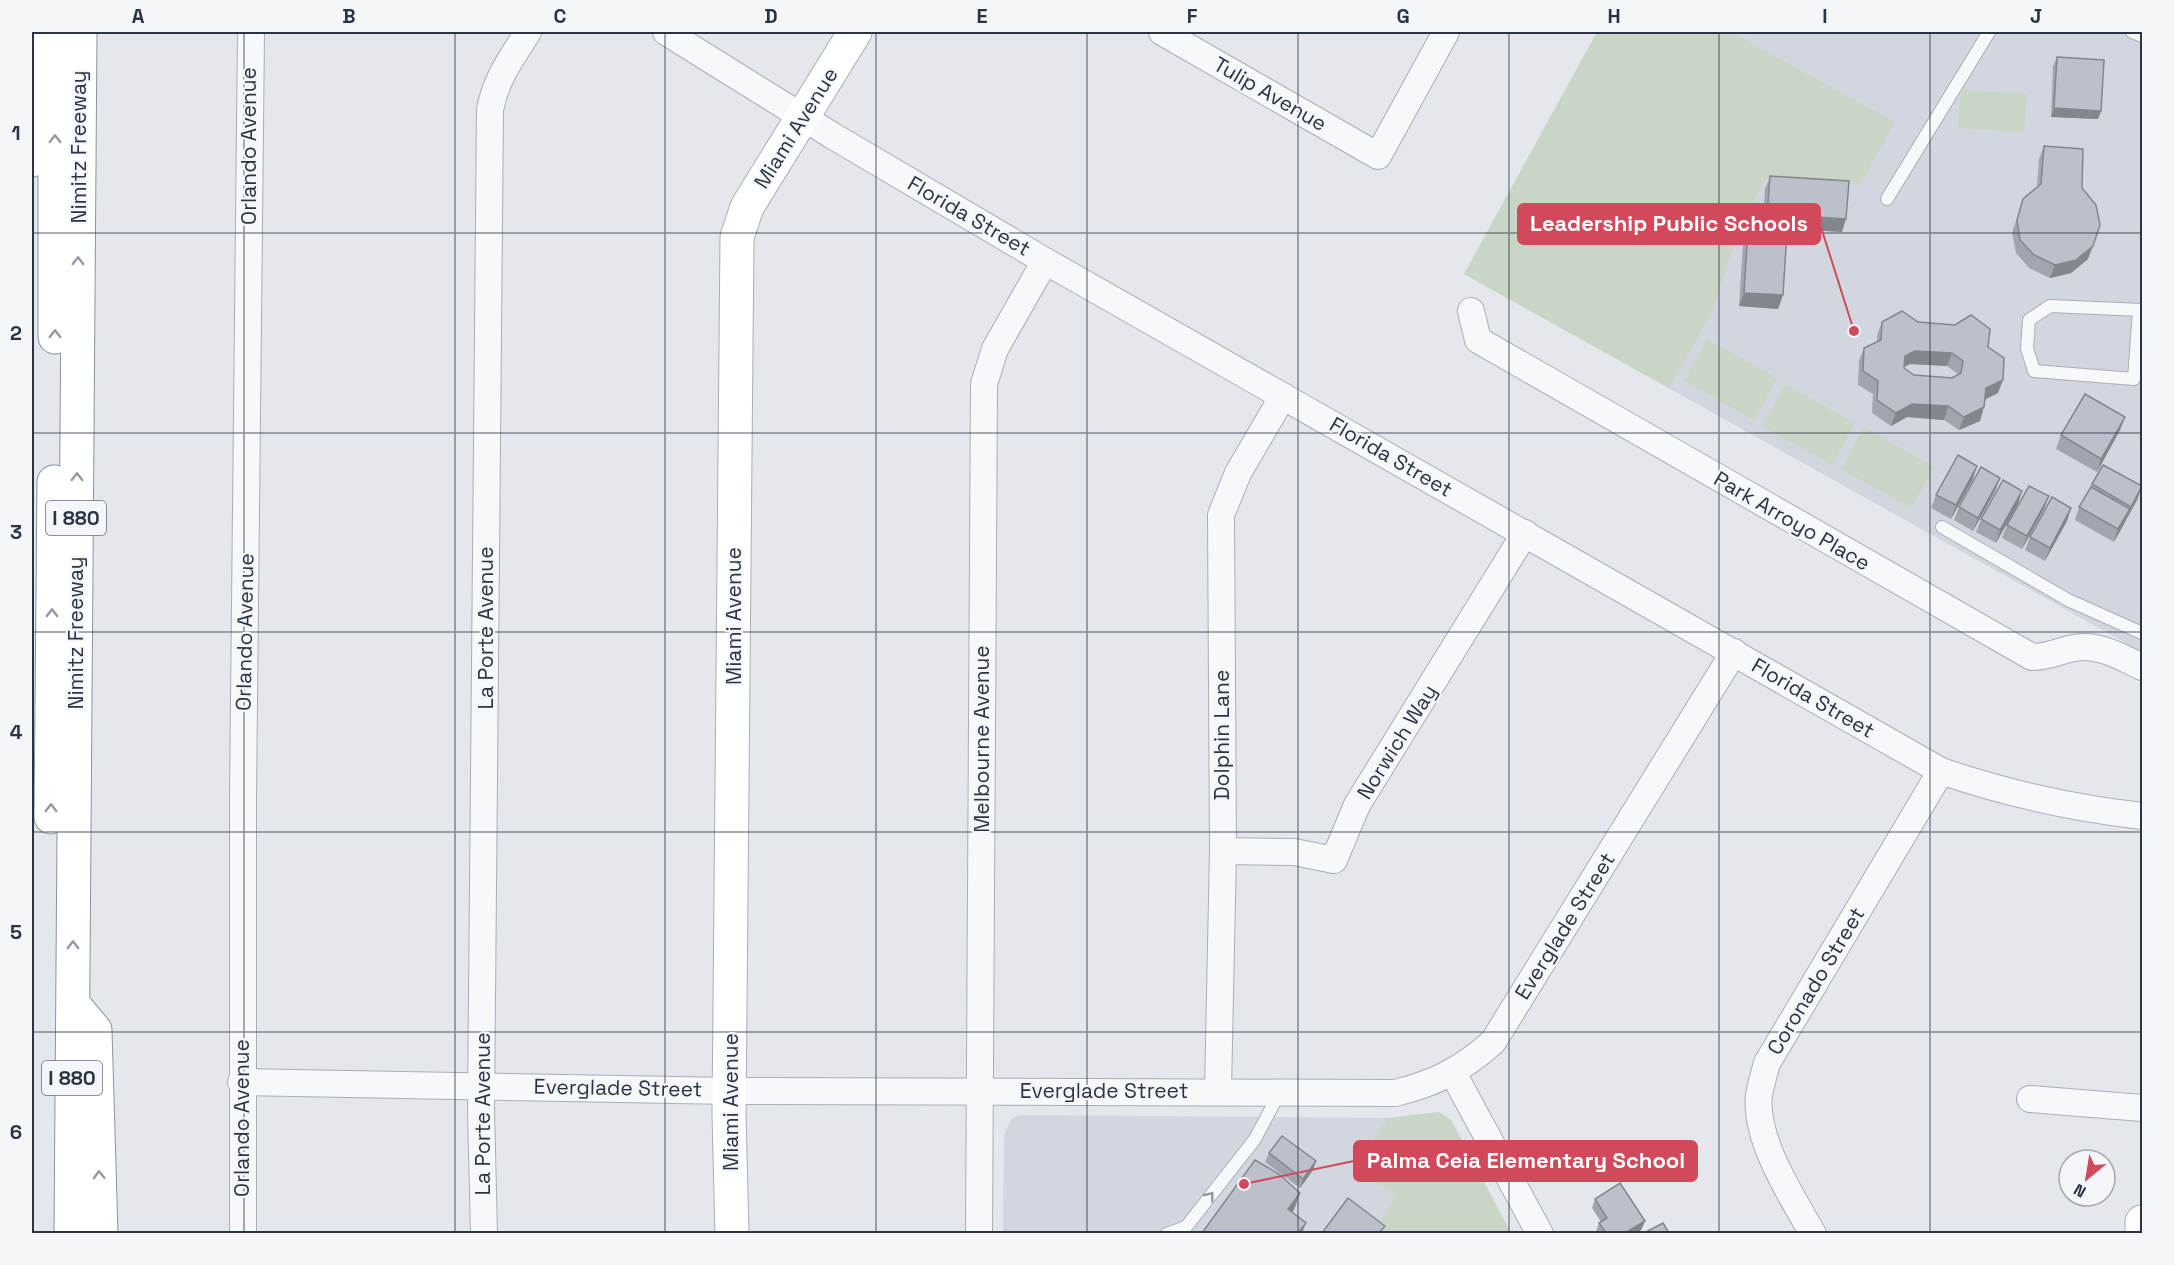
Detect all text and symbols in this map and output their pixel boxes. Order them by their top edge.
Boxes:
text: A [132,3,145,29]
text: B [342,3,356,29]
text: C [554,3,567,29]
text: D [764,3,778,29]
text: E [976,3,988,29]
text: F [1187,3,1198,29]
text: G [1396,3,1410,29]
text: H [1607,3,1621,29]
text: I [1822,3,1828,29]
text: J [2030,3,2042,29]
street label: Tulip Avenue [1209,50,1332,137]
street label: Miami Avenue [748,62,844,193]
street label: Orlando Avenue [235,67,262,225]
street label: Nimitz Freeway [65,70,92,224]
text: 1 [11,120,21,146]
one-way arrow [49,135,61,144]
street label: Florida Street [903,169,1036,262]
callout: Leadership Public Schools [1518,204,1820,244]
text: Leadership Public Schools [1530,209,1808,237]
one-way arrow [72,257,84,266]
text: 2 [10,320,22,346]
one-way arrow [49,330,61,339]
street label: Florida Street [1325,410,1458,503]
street label: Park Arroyo Place [1709,465,1875,576]
one-way arrow [71,473,83,482]
road number: I 880 [46,501,106,535]
text: 3 [10,519,22,545]
street label: La Porte Avenue [472,546,499,710]
street label: Miami Avenue [720,547,747,685]
street label: Orlando Avenue [230,553,259,711]
street label: Nimitz Freeway [62,556,89,710]
one-way arrow [46,609,58,618]
street label: Melbourne Avenue [968,645,995,833]
street label: Florida Street [1747,651,1880,744]
street label: Dolphin Lane [1208,670,1235,800]
street label: Norwich Way [1351,679,1443,804]
text: 4 [10,719,23,745]
one-way arrow [45,804,57,813]
street label: Everglade Street [1508,847,1621,1004]
street label: Coronado Street [1761,902,1870,1060]
text: 5 [10,919,22,945]
one-way arrow [67,941,80,950]
street label: La Porte Avenue [469,1032,496,1196]
street label: Miami Avenue [717,1033,744,1171]
street label: Orlando Avenue [228,1039,255,1197]
road number: I 880 [42,1061,102,1095]
street label: Everglade Street [533,1073,703,1102]
street label: Everglade Street [1020,1077,1188,1104]
text: 6 [10,1119,22,1145]
callout: Palma Ceia Elementary School [1354,1141,1697,1181]
text: Palma Ceia Elementary School [1367,1146,1685,1174]
north arrow [2057,1148,2117,1208]
one-way arrow [93,1171,105,1180]
text: N [2070,1179,2090,1202]
one-way arrow [1202,1192,1213,1203]

